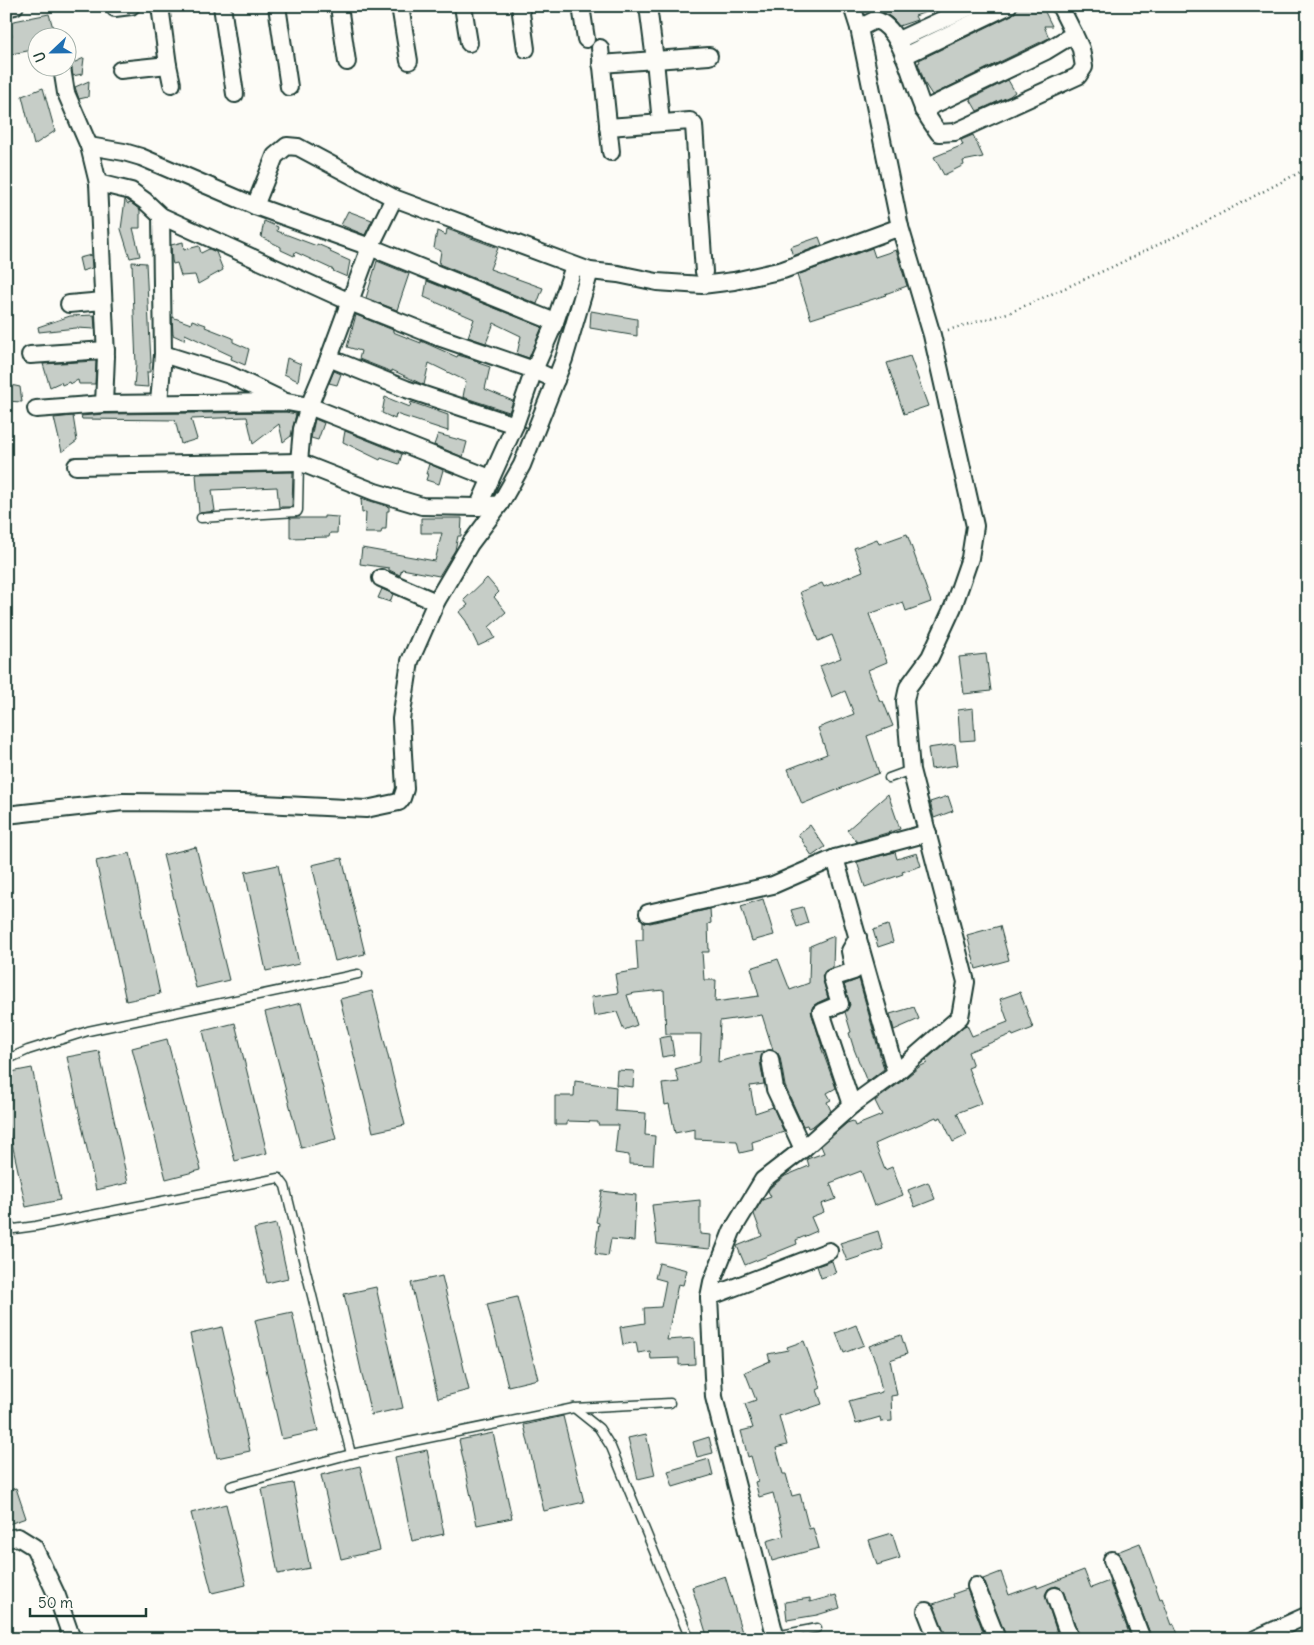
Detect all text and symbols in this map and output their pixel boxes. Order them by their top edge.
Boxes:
north arrow [28,28,78,78]
text: U [30,49,50,65]
scale bar [30,1585,146,1617]
text: 50 m [38,1593,73,1612]

